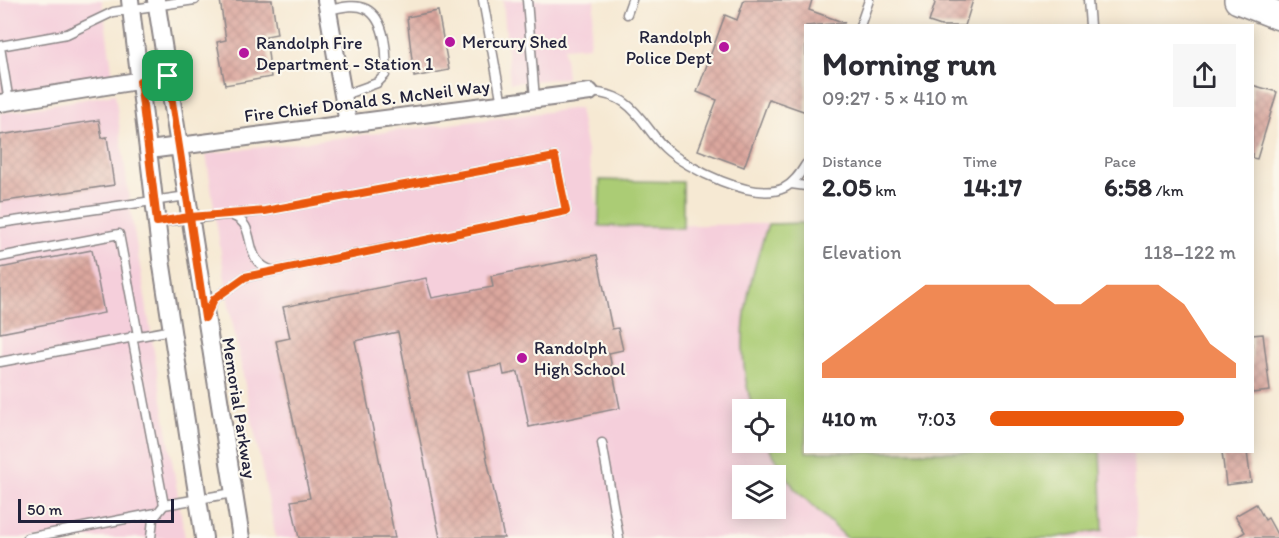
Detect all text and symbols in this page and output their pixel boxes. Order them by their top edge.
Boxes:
place label: Randolph Police Dept [626,26,712,69]
place label: Mercury Shed [462,31,568,53]
place label: Randolph Fire Department - Station 1 [256,32,433,75]
marker: Mercury Shed [443,35,457,49]
marker: Randolph Police Dept [717,40,731,54]
text: Morning run [822,44,997,83]
button: share [1173,44,1236,107]
marker: Randolph Fire Department - Station 1 [237,46,251,60]
pin [142,50,193,101]
icon: arrive [151,59,184,92]
street label: Fire Chief Donald S. McNeil Way [243,75,491,127]
text: 09:27 · 5 × 410 m [822,86,968,110]
text: Distance [822,152,882,171]
text: Time [963,152,997,171]
text: Pace [1104,152,1136,171]
text: 2.05 [822,171,872,203]
text: 14:17 [963,171,1022,203]
text: 6:58 [1104,171,1152,203]
text: km [872,181,897,200]
text: /km [1152,181,1184,200]
text: Elevation [822,240,901,264]
text: 118–122 m [1144,240,1236,264]
street label: Memorial Parkway [217,336,261,481]
place label: Randolph High School [534,337,625,380]
marker: Randolph High School [515,351,529,365]
map controls [732,399,786,519]
button: locate [732,399,786,453]
text: 410 m [822,407,877,431]
text: 7:03 [918,407,956,431]
button: layers [732,465,786,519]
scale bar [18,496,174,524]
text: 50 m [27,500,62,519]

